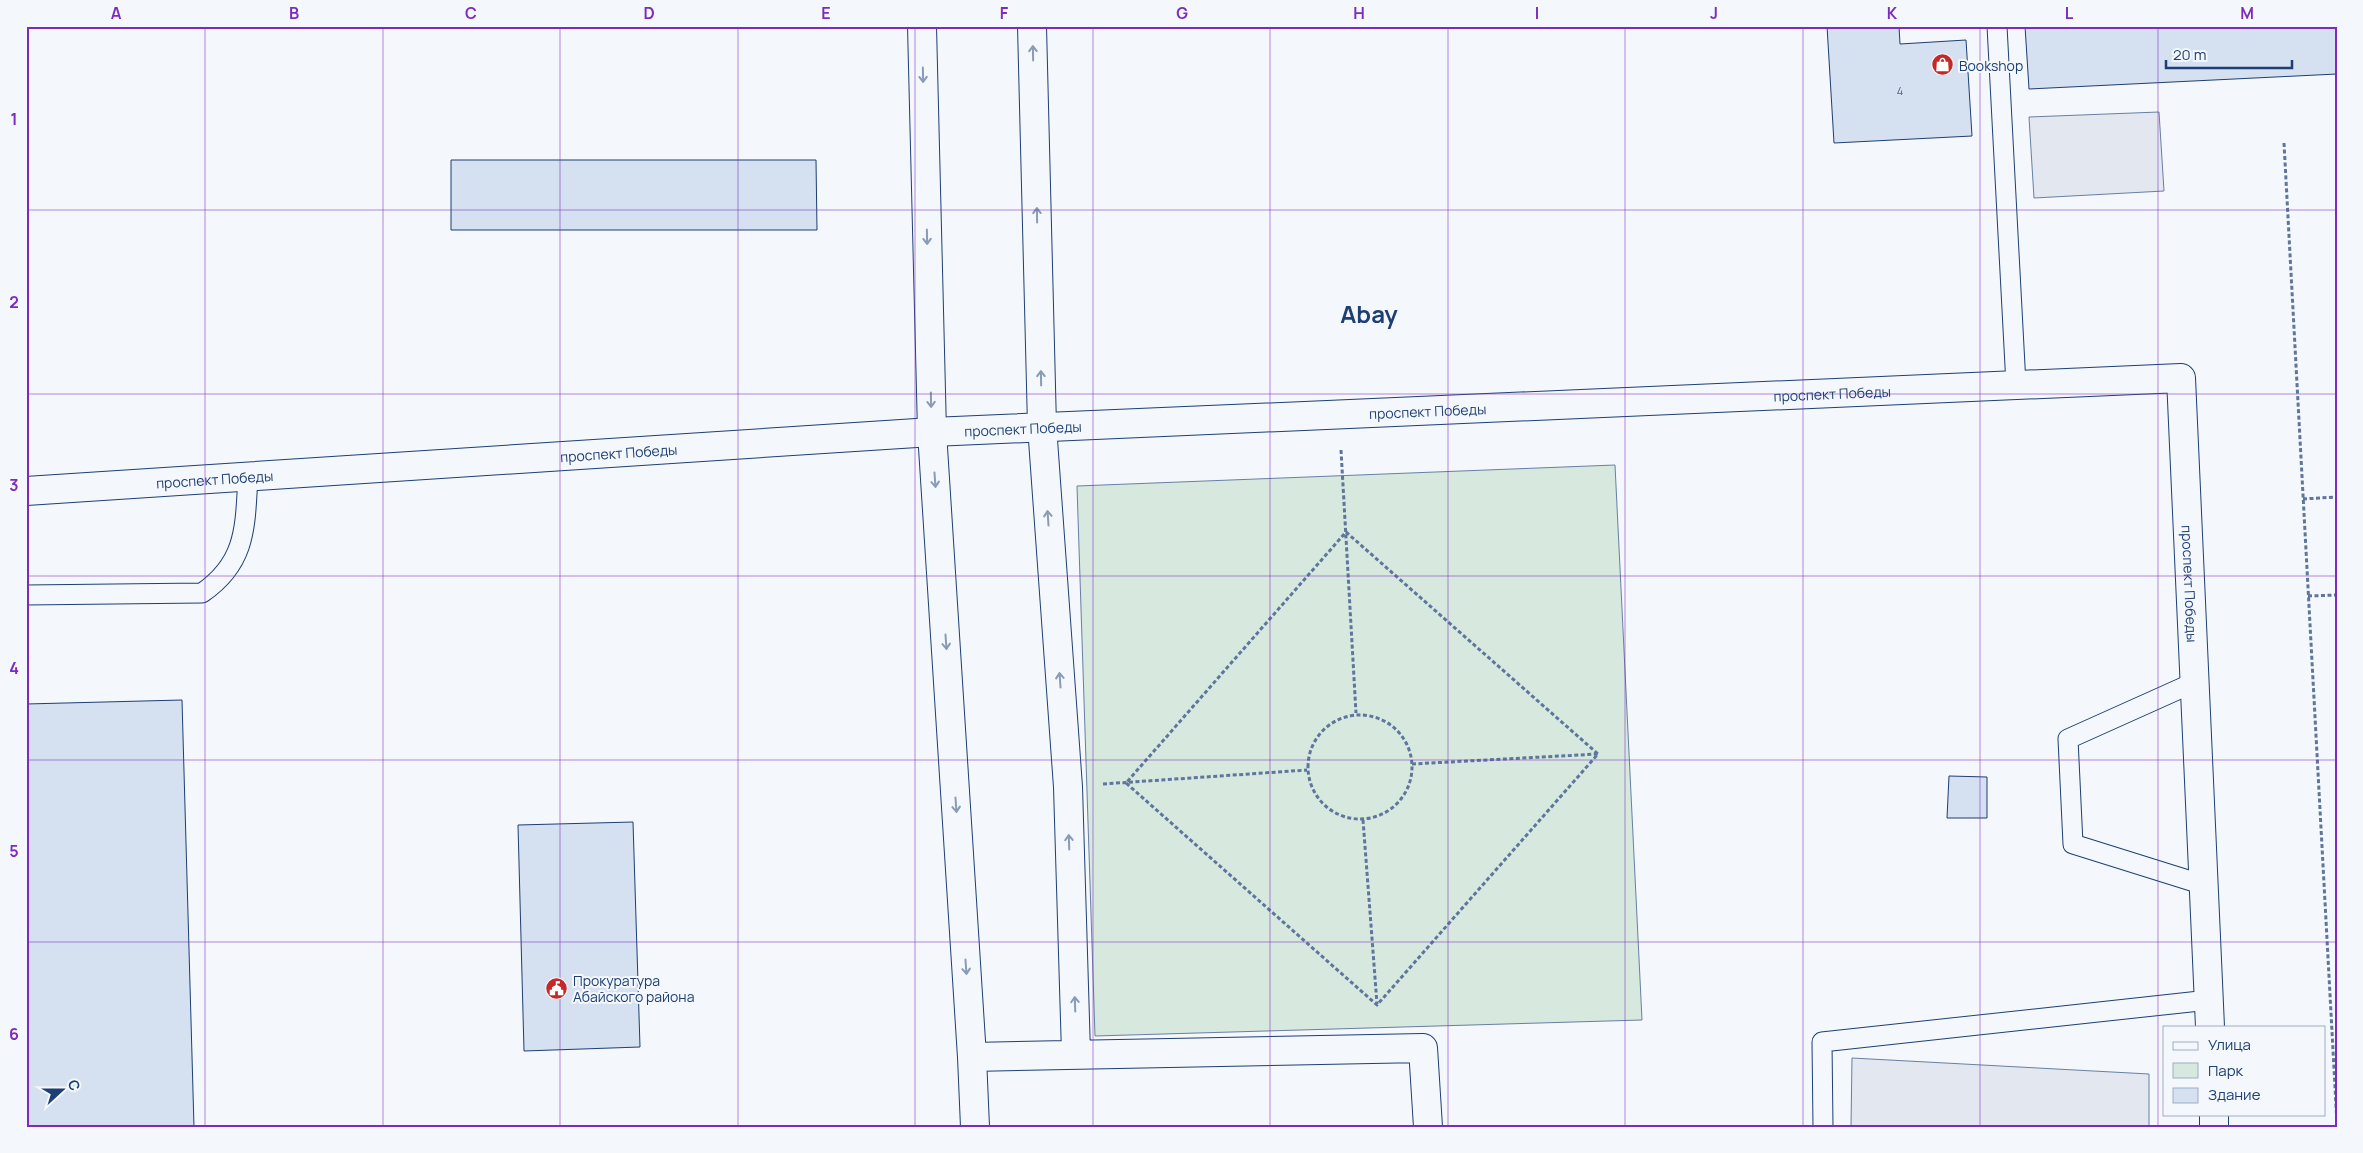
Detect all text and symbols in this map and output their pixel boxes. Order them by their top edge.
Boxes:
text: A [111,2,122,24]
text: B [289,2,299,24]
text: C [465,2,477,24]
text: D [643,2,655,24]
text: E [821,2,831,24]
text: F [1000,2,1009,24]
text: G [1176,2,1188,24]
text: H [1353,2,1365,24]
text: I [1535,2,1539,24]
text: J [1710,2,1718,24]
text: K [1887,2,1898,24]
text: L [2065,2,2074,24]
text: M [2240,2,2254,24]
scale bar [2166,38,2292,70]
text: 20 m [2173,44,2206,65]
one-way arrow [1028,45,1037,61]
shop icon: Bookshop [1931,53,1955,77]
place label: Bookshop [1959,56,2023,75]
one-way arrow [918,66,928,83]
house number: 4 [1897,83,1903,98]
text: 1 [10,108,18,130]
one-way arrow [1032,208,1041,224]
one-way arrow [922,229,932,245]
text: 2 [9,291,19,313]
district label: Abay [1340,297,1398,330]
one-way arrow [1036,370,1045,386]
street label: проспект Победы [1773,381,1891,405]
one-way arrow [927,392,936,408]
street label: проспект Победы [1369,399,1487,423]
street label: проспект Победы [964,416,1082,440]
street label: проспект Победы [560,439,678,466]
street label: проспект Победы [155,465,274,492]
one-way arrow [931,472,940,488]
text: 3 [9,474,19,496]
one-way arrow [1044,510,1053,526]
street label: проспект Победы [2178,525,2202,643]
one-way arrow [941,634,950,650]
text: 4 [9,657,19,679]
one-way arrow [1055,672,1065,688]
one-way arrow [951,796,961,812]
one-way arrow [1065,834,1074,850]
text: 5 [9,840,19,862]
one-way arrow [962,958,971,974]
place label: Прокуратура Абайского района [573,971,694,1006]
public building icon: Прокуратура Абайского района [545,976,569,1000]
one-way arrow [1070,997,1079,1013]
text: 6 [9,1023,19,1045]
legend [2163,1026,2326,1116]
text: Улица [2208,1034,2251,1055]
text: Парк [2208,1060,2244,1081]
north arrow [38,1066,88,1116]
text: С [64,1077,85,1093]
text: Здание [2208,1084,2261,1105]

